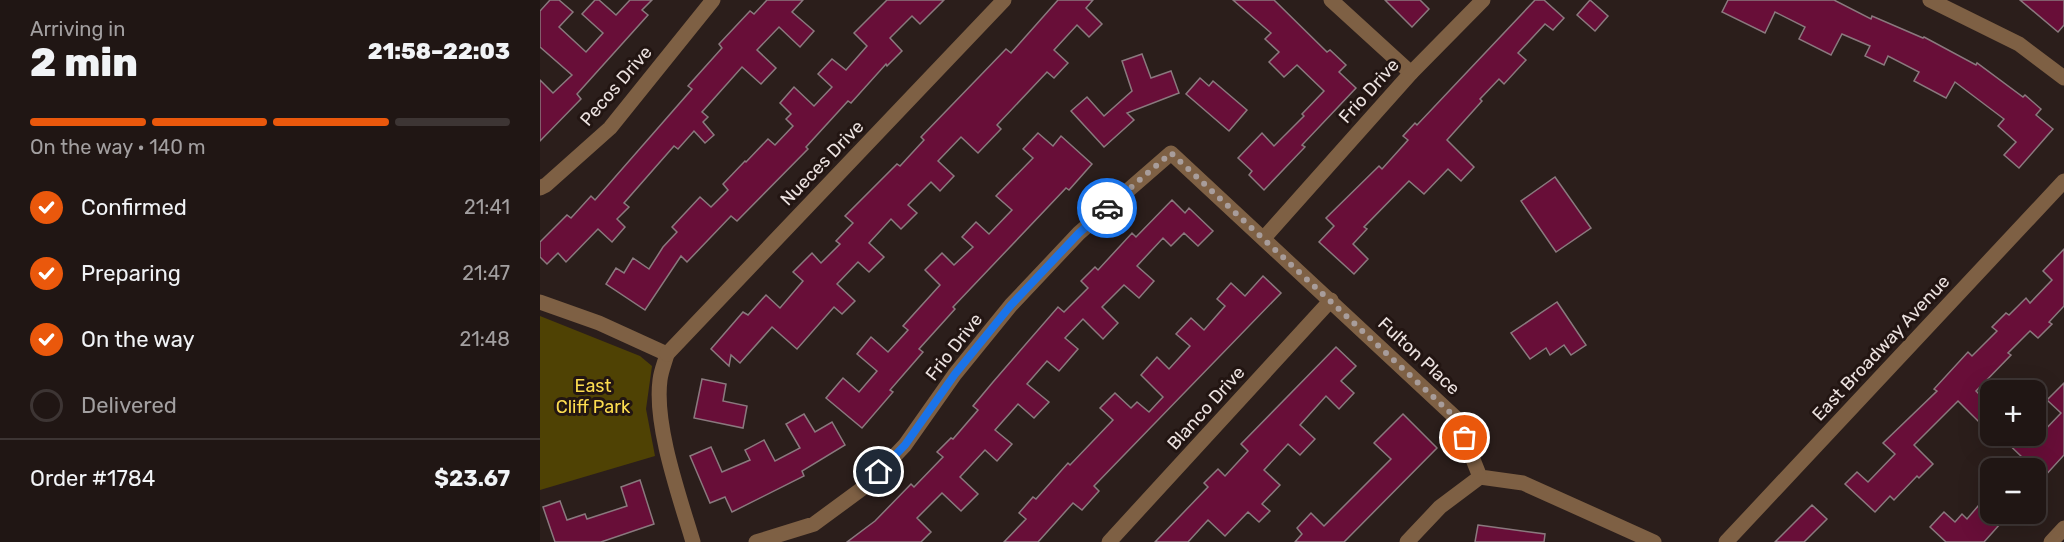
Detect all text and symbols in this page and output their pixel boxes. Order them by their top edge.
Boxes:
text: Arriving in [30,17,125,41]
text: 21:58–22:03 [368,38,510,65]
text: 2 min [30,40,138,86]
street label: Pecos Drive [575,42,657,130]
street label: Frio Drive [1334,54,1404,128]
street label: Nueces Drive [776,116,868,210]
text: On the way · 140 m [30,135,206,159]
courier [1077,178,1137,238]
icon: check [30,191,63,224]
icon: car [1091,192,1124,225]
text: Confirmed [81,194,187,221]
text: 21:41 [464,195,510,219]
icon: check [30,257,63,290]
text: Preparing [81,260,181,287]
text: 21:47 [462,261,510,285]
street label: East Broadway Avenue [1808,270,1954,426]
street label: Frio Drive [921,309,987,385]
street label: Fulton Place [1373,312,1465,400]
icon: check [30,323,63,356]
text: On the way [81,326,195,353]
text: 21:48 [459,327,510,351]
street label: Blanco Drive [1163,362,1249,454]
park label: East Cliff Park [556,375,631,418]
map controls [1980,380,2046,524]
button: + [1980,380,2046,446]
text: Delivered [81,392,177,419]
pin [1439,412,1490,463]
icon: bag [1448,421,1481,454]
pin [853,446,904,497]
icon: home [862,455,895,488]
button: − [1980,458,2046,524]
text: Order #1784 [30,465,155,492]
text: $23.67 [434,465,510,492]

